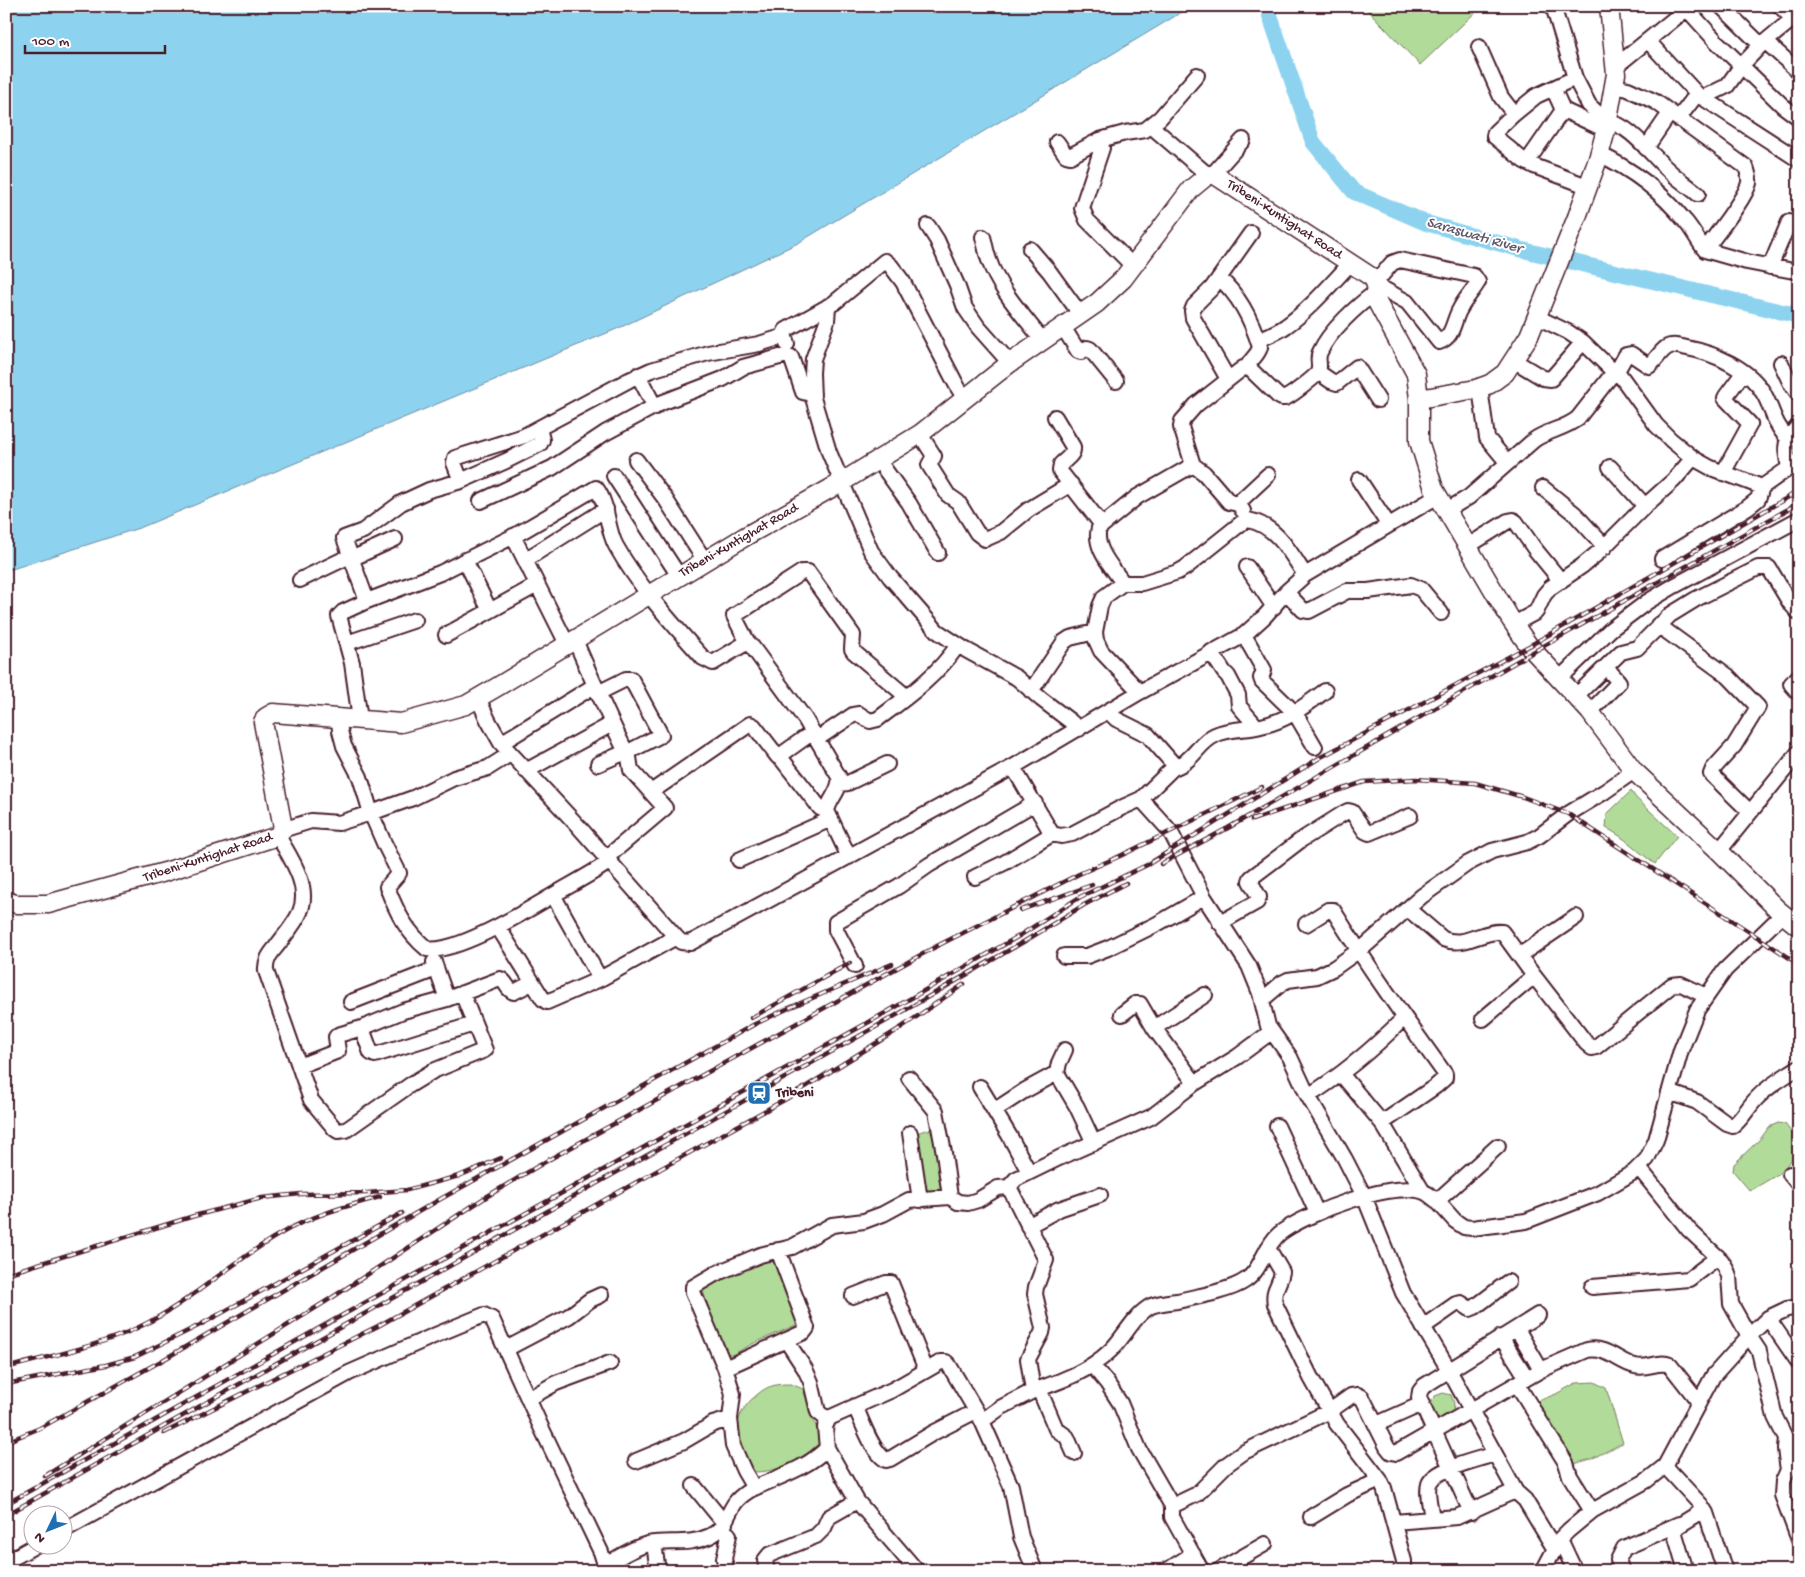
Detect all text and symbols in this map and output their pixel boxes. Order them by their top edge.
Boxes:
scale bar [25,22,165,54]
text: 100 m [31,33,70,51]
street label: Tribeni-Kuntighat Road [1222,176,1347,265]
water label: Saraswati River [1424,214,1526,259]
street label: Tribeni-Kuntighat Road [676,499,803,583]
street label: Tribeni-Kuntighat Road [140,829,276,887]
station icon: Tribeni [746,1080,772,1106]
place label: Tribeni [775,1085,814,1102]
north arrow [22,1504,72,1554]
text: N [31,1528,50,1546]

